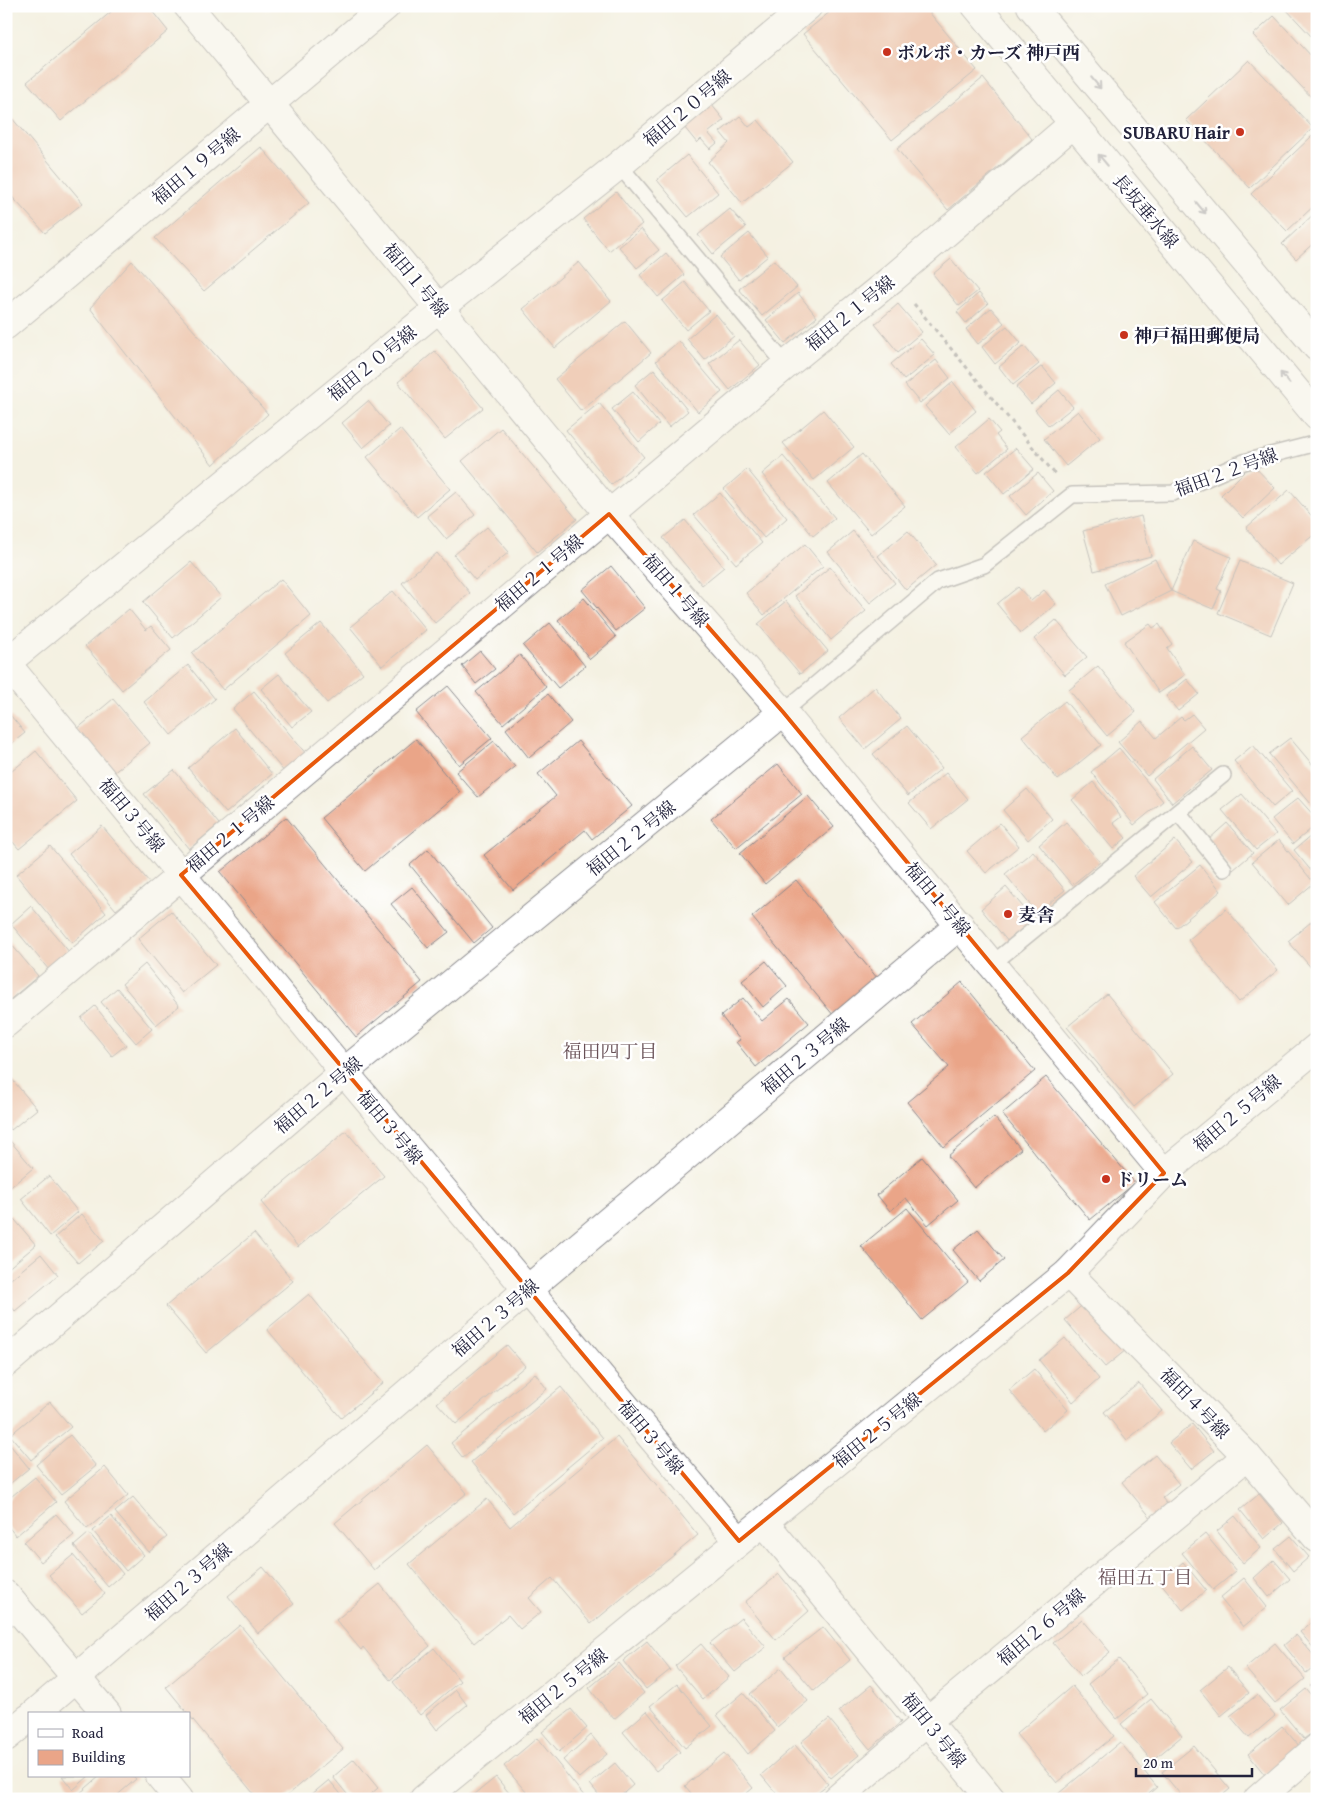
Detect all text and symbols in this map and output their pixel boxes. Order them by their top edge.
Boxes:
place label: ボルボ・カーズ 神戸西 [897,39,1080,66]
marker: ボルボ・カーズ 神戸西 [881,46,893,58]
street label: 福田２０号線 [637,63,737,153]
one-way arrow [1091,77,1102,90]
place label: SUBARU Hair [1123,119,1231,146]
street label: 福田１９号線 [146,121,246,211]
marker: SUBARU Hair [1234,126,1246,138]
one-way arrow [1097,153,1108,166]
street label: 長坂垂水線 [1107,168,1185,254]
one-way arrow [1195,201,1206,214]
street label: 福田１号線 [377,237,455,323]
street label: 福田２１号線 [800,269,900,357]
street label: 福田２０号線 [322,319,422,407]
place label: 神戸福田郵便局 [1134,322,1260,349]
marker: 神戸福田郵便局 [1118,329,1130,341]
one-way arrow [1280,372,1291,385]
street label: 福田２２号線 [1171,441,1281,503]
street label: 福田２１号線 [489,528,589,618]
street label: 福田１号線 [636,547,716,633]
street label: 福田３号線 [93,772,171,858]
street label: 福田２１号線 [180,789,280,879]
street label: 福田２２号線 [581,794,681,882]
street label: 福田１号線 [899,856,977,942]
place label: 麦舎 [1018,901,1054,928]
marker: 麦舎 [1002,908,1014,920]
street label: 福田２３号線 [755,1011,855,1101]
district label: 福田四丁目 [562,1037,658,1065]
street label: 福田２２号線 [268,1050,368,1140]
street label: 福田２５号線 [1187,1068,1287,1158]
street label: 福田３号線 [351,1084,429,1170]
place label: ドリーム [1116,1166,1188,1193]
marker: ドリーム [1100,1173,1112,1185]
street label: 福田２３号線 [445,1272,545,1364]
street label: 福田４号線 [1154,1361,1236,1445]
street label: 福田２５号線 [827,1386,927,1474]
street label: 福田３号線 [612,1394,690,1480]
street label: 福田２３号線 [138,1536,238,1628]
district label: 福田五丁目 [1097,1563,1193,1591]
street label: 福田２６号線 [991,1582,1091,1672]
street label: 福田２５号線 [513,1642,613,1730]
street label: 福田３号線 [895,1687,973,1773]
legend [28,1712,190,1778]
text: Road [72,1722,103,1743]
scale bar [1136,1745,1252,1777]
text: Building [72,1746,126,1767]
text: 20 m [1143,1752,1174,1773]

